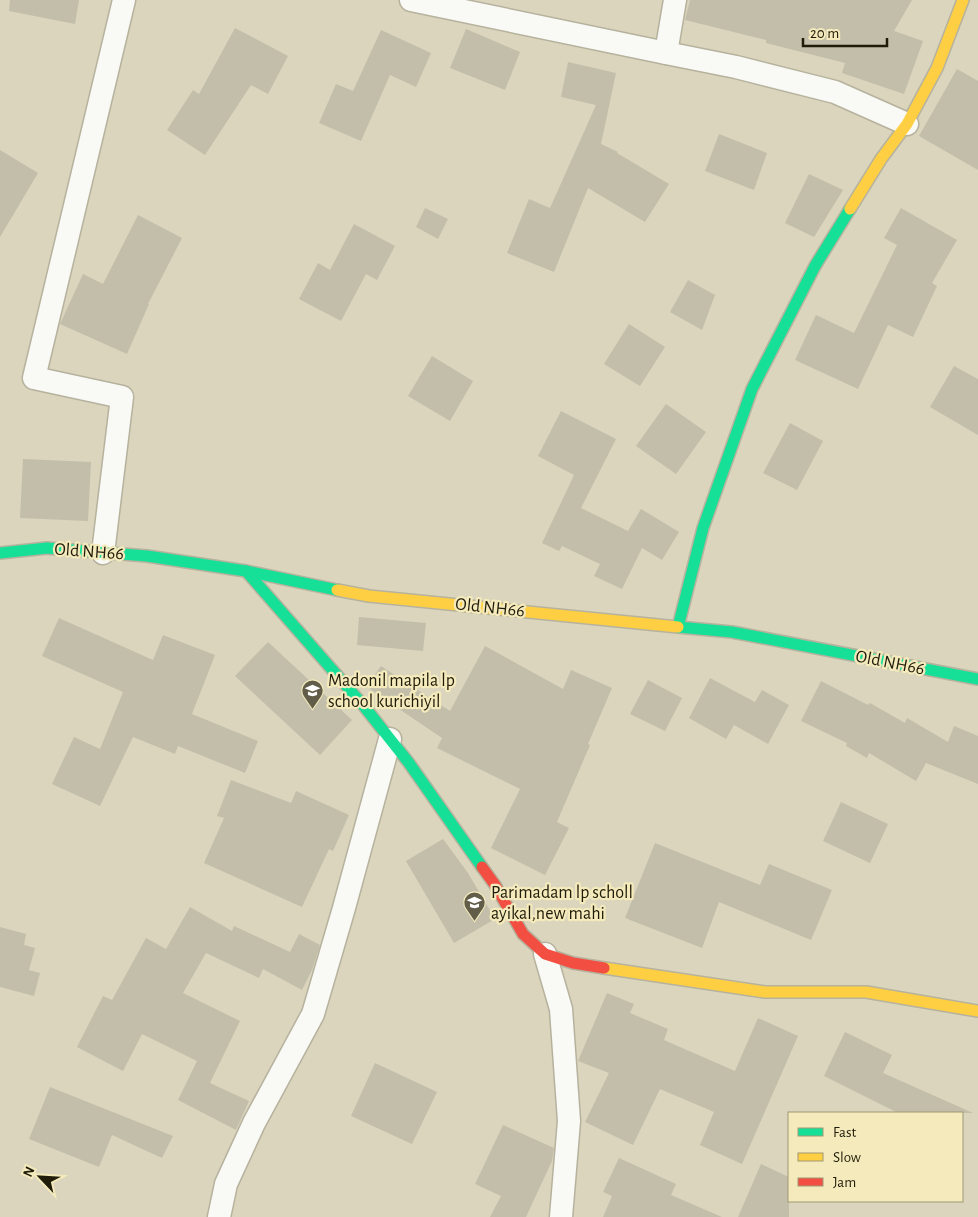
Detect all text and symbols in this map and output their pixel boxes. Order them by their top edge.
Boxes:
scale bar [803,15,887,47]
text: 20 m [810,26,839,41]
street label: Old NH66 [54,541,124,563]
street label: Old NH66 [454,595,526,621]
street label: Old NH66 [854,648,926,678]
place label: Madonil mapila lp school kurichiyil [328,672,455,711]
school or university icon: Madonil mapila lp school kurichiyil [300,679,324,710]
place label: Parimadam lp scholl ayikal,new mahi [491,884,633,923]
school or university icon: Parimadam lp scholl ayikal,new mahi [463,891,487,922]
legend [788,1112,963,1202]
text: Fast [833,1125,857,1140]
text: Slow [833,1150,861,1165]
north arrow [15,1152,65,1202]
text: N [21,1165,38,1179]
text: Jam [833,1175,856,1190]

